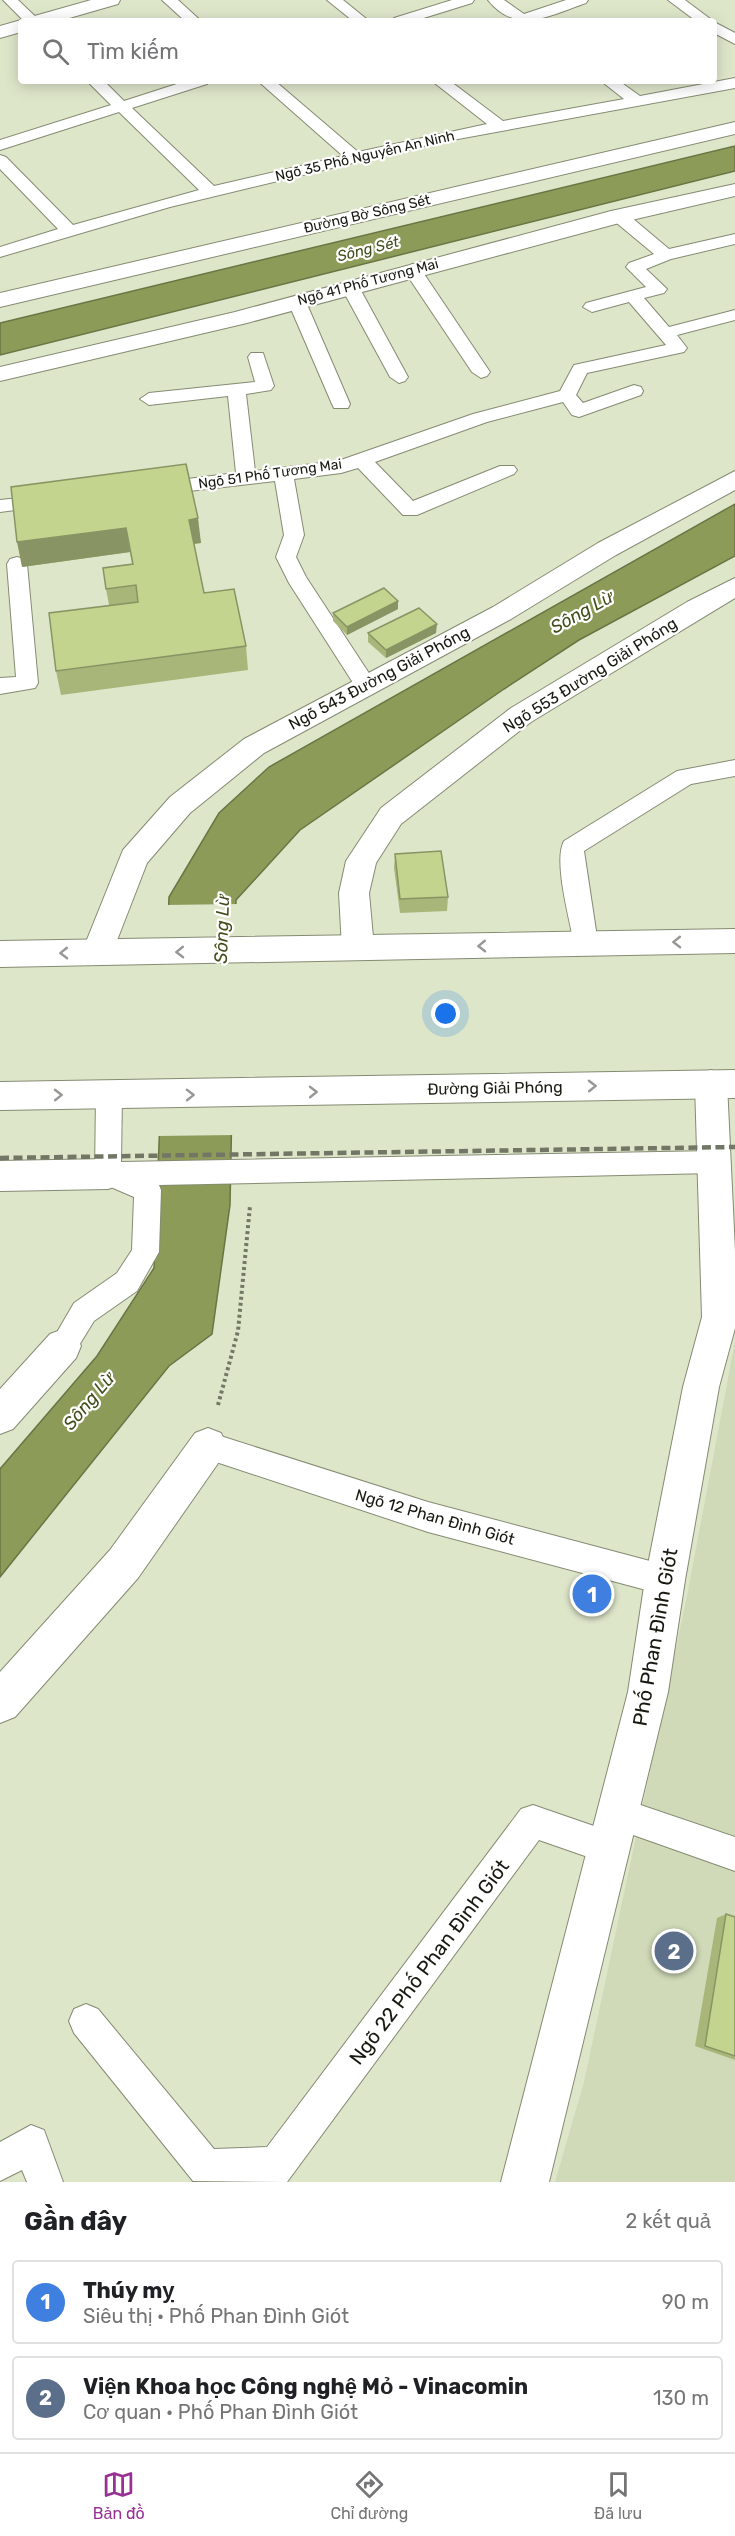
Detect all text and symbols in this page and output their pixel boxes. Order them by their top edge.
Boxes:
search box [18,18,717,84]
icon: search [39,35,72,68]
text: Tìm kiếm [87,38,179,65]
street label: Ngõ 35 Phố Nguyễn An Ninh [273,126,456,185]
street label: Đường Bờ Sông Sét [302,191,433,237]
water label: Sông Sét [335,233,401,265]
street label: Ngõ 41 Phố Tương Mai [295,254,440,309]
street label: Ngõ 51 Phố Tương Mai [197,455,343,492]
water label: Sông Lừ [546,585,619,638]
street label: Ngõ 553 Đường Giải Phóng [499,613,681,737]
street label: Ngõ 543 Đường Giải Phóng [285,622,473,734]
water label: Sông Lừ [210,893,234,964]
one-way arrow [672,936,681,948]
one-way arrow [477,939,486,952]
one-way arrow [59,946,68,959]
one-way arrow [176,946,185,958]
your location [431,999,460,1028]
street label: Đường Giải Phóng [427,1077,563,1099]
one-way arrow [587,1080,596,1093]
one-way arrow [308,1086,317,1098]
one-way arrow [185,1088,194,1101]
one-way arrow [54,1089,63,1101]
water label: Sông Lừ [58,1366,121,1434]
street label: Ngõ 12 Phan Đình Giót [353,1485,517,1549]
street label: Phố Phan Đình Giót [627,1546,682,1728]
pin: 1 [572,1572,612,1616]
street label: Ngõ 22 Phố Phan Đình Giót [344,1854,514,2069]
pin: 2 [654,1928,694,1974]
text: Gần đây [24,2206,127,2237]
text: 2 kết quả [626,2209,711,2233]
text: Thúy mỵ [83,2277,175,2304]
text: 1 [41,2290,50,2314]
text: 90 m [662,2290,709,2314]
text: Siêu thị · Phố Phan Đình Giót [83,2304,349,2328]
text: Viện Khoa học Công nghệ Mỏ - Vinacomin [83,2373,528,2400]
text: 2 [39,2386,52,2410]
text: 130 m [653,2386,709,2410]
text: Cơ quan · Phố Phan Đình Giót [83,2400,358,2424]
tab: Bản đồ [93,2468,145,2523]
tab: Chỉ đường [330,2468,408,2523]
tab: Đã lưu [594,2468,642,2523]

